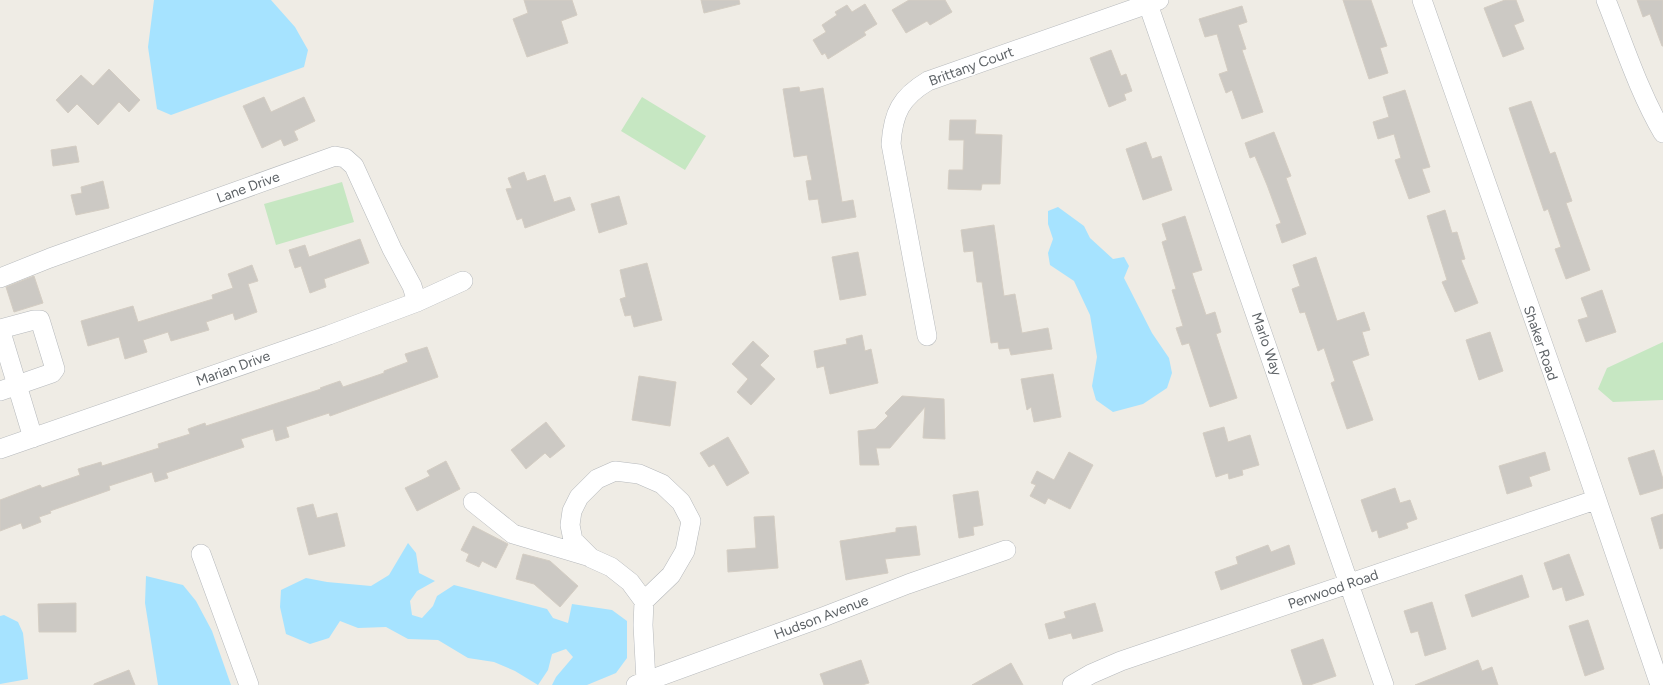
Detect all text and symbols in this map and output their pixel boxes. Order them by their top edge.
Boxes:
street label: Brittany Court [927,43,1016,90]
street label: Lane Drive [214,168,282,207]
street label: Shaker Road [1520,303,1561,383]
street label: Marlo Way [1248,310,1285,379]
street label: Marian Drive [194,347,273,390]
street label: Penwood Road [1286,566,1380,613]
street label: Hudson Avenue [772,592,871,643]

